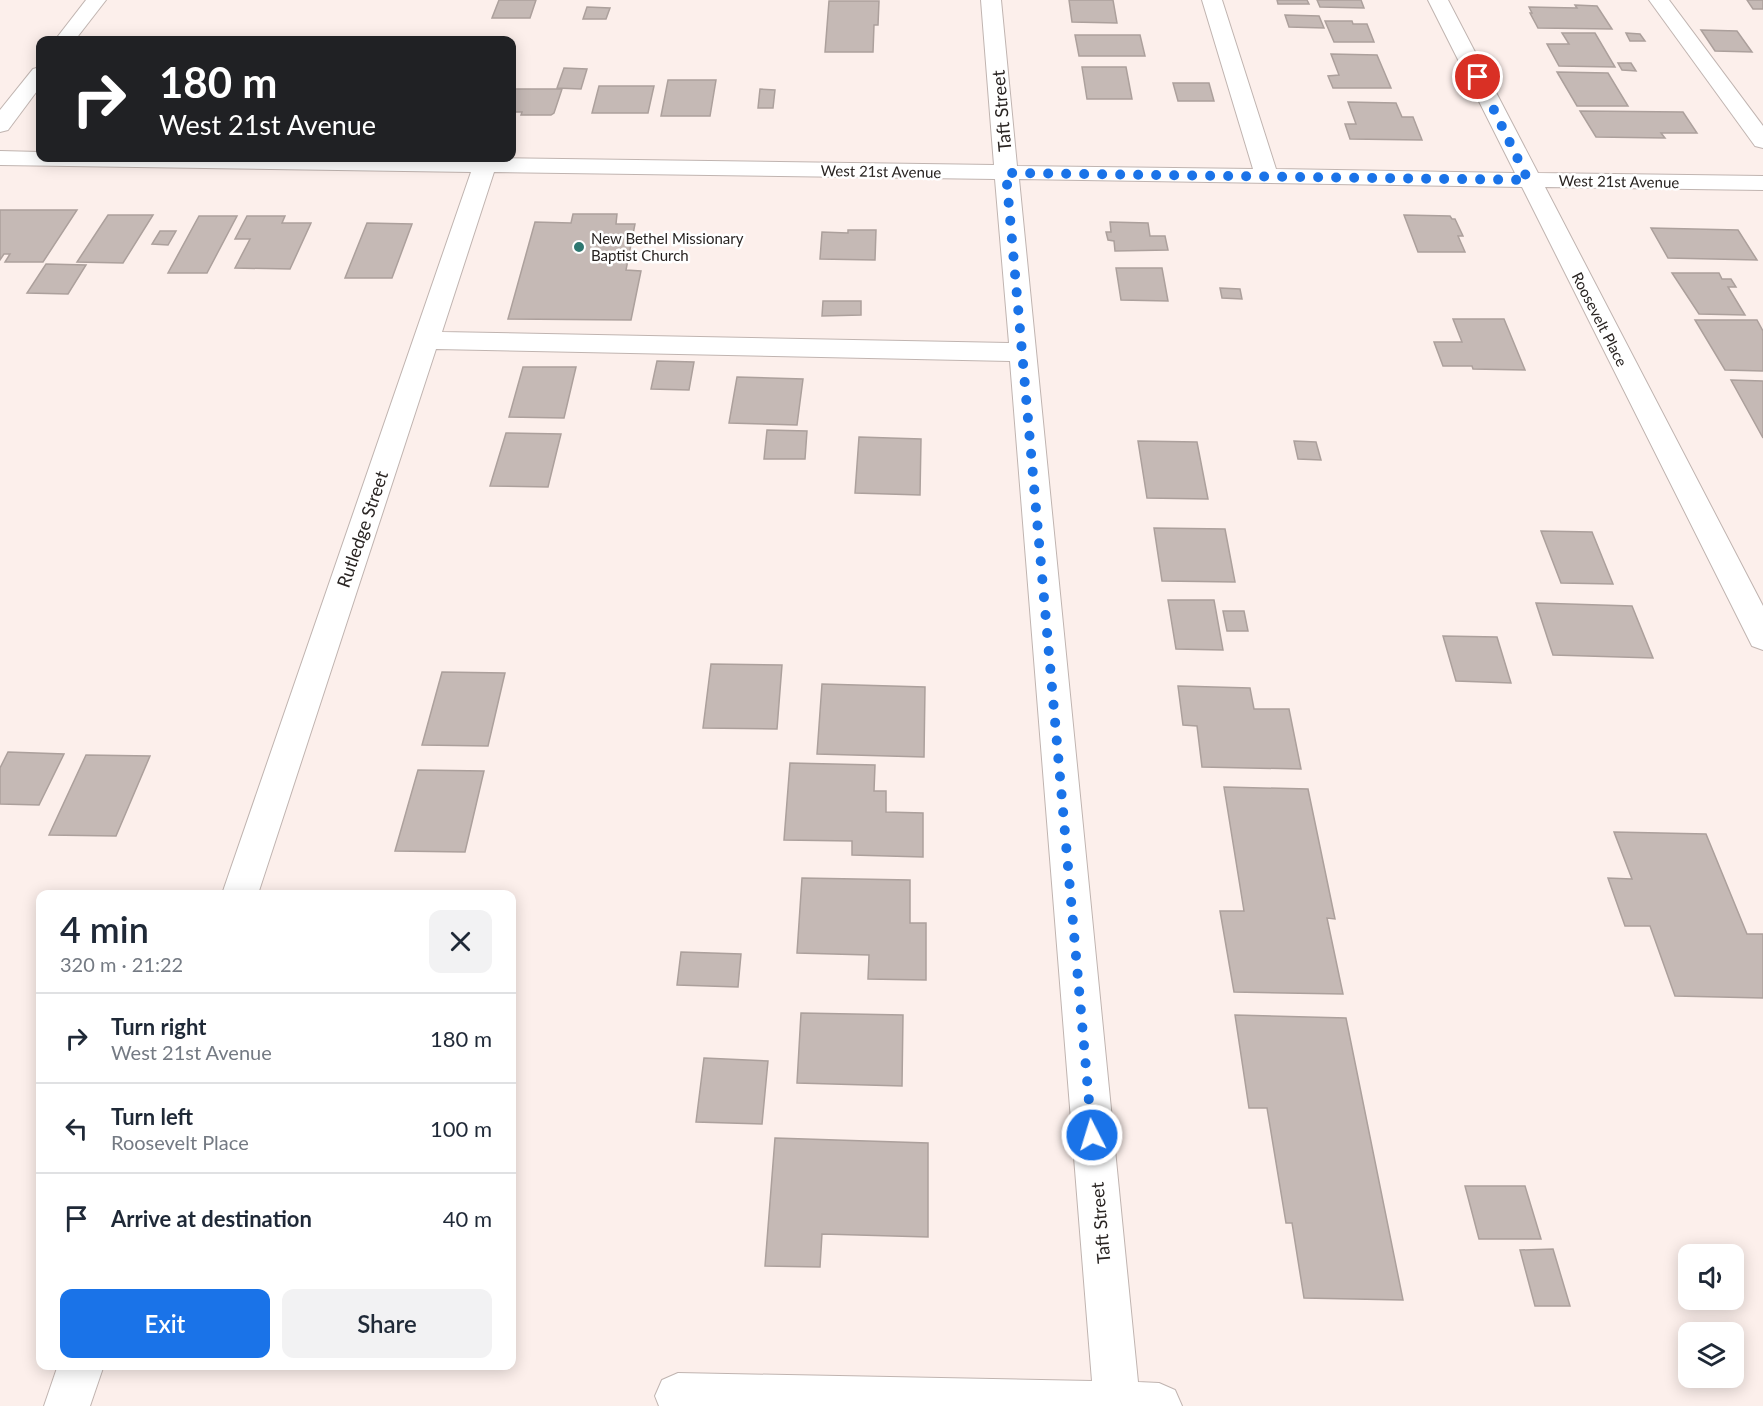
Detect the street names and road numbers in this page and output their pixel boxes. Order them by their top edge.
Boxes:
street label: Taft Street [986,69,1016,153]
street label: West 21st Avenue [821,161,942,181]
street label: West 21st Avenue [1559,171,1680,191]
street label: Roosevelt Place [1569,269,1631,369]
street label: Rutledge Street [332,467,392,590]
street label: Taft Street [1085,1181,1115,1265]

